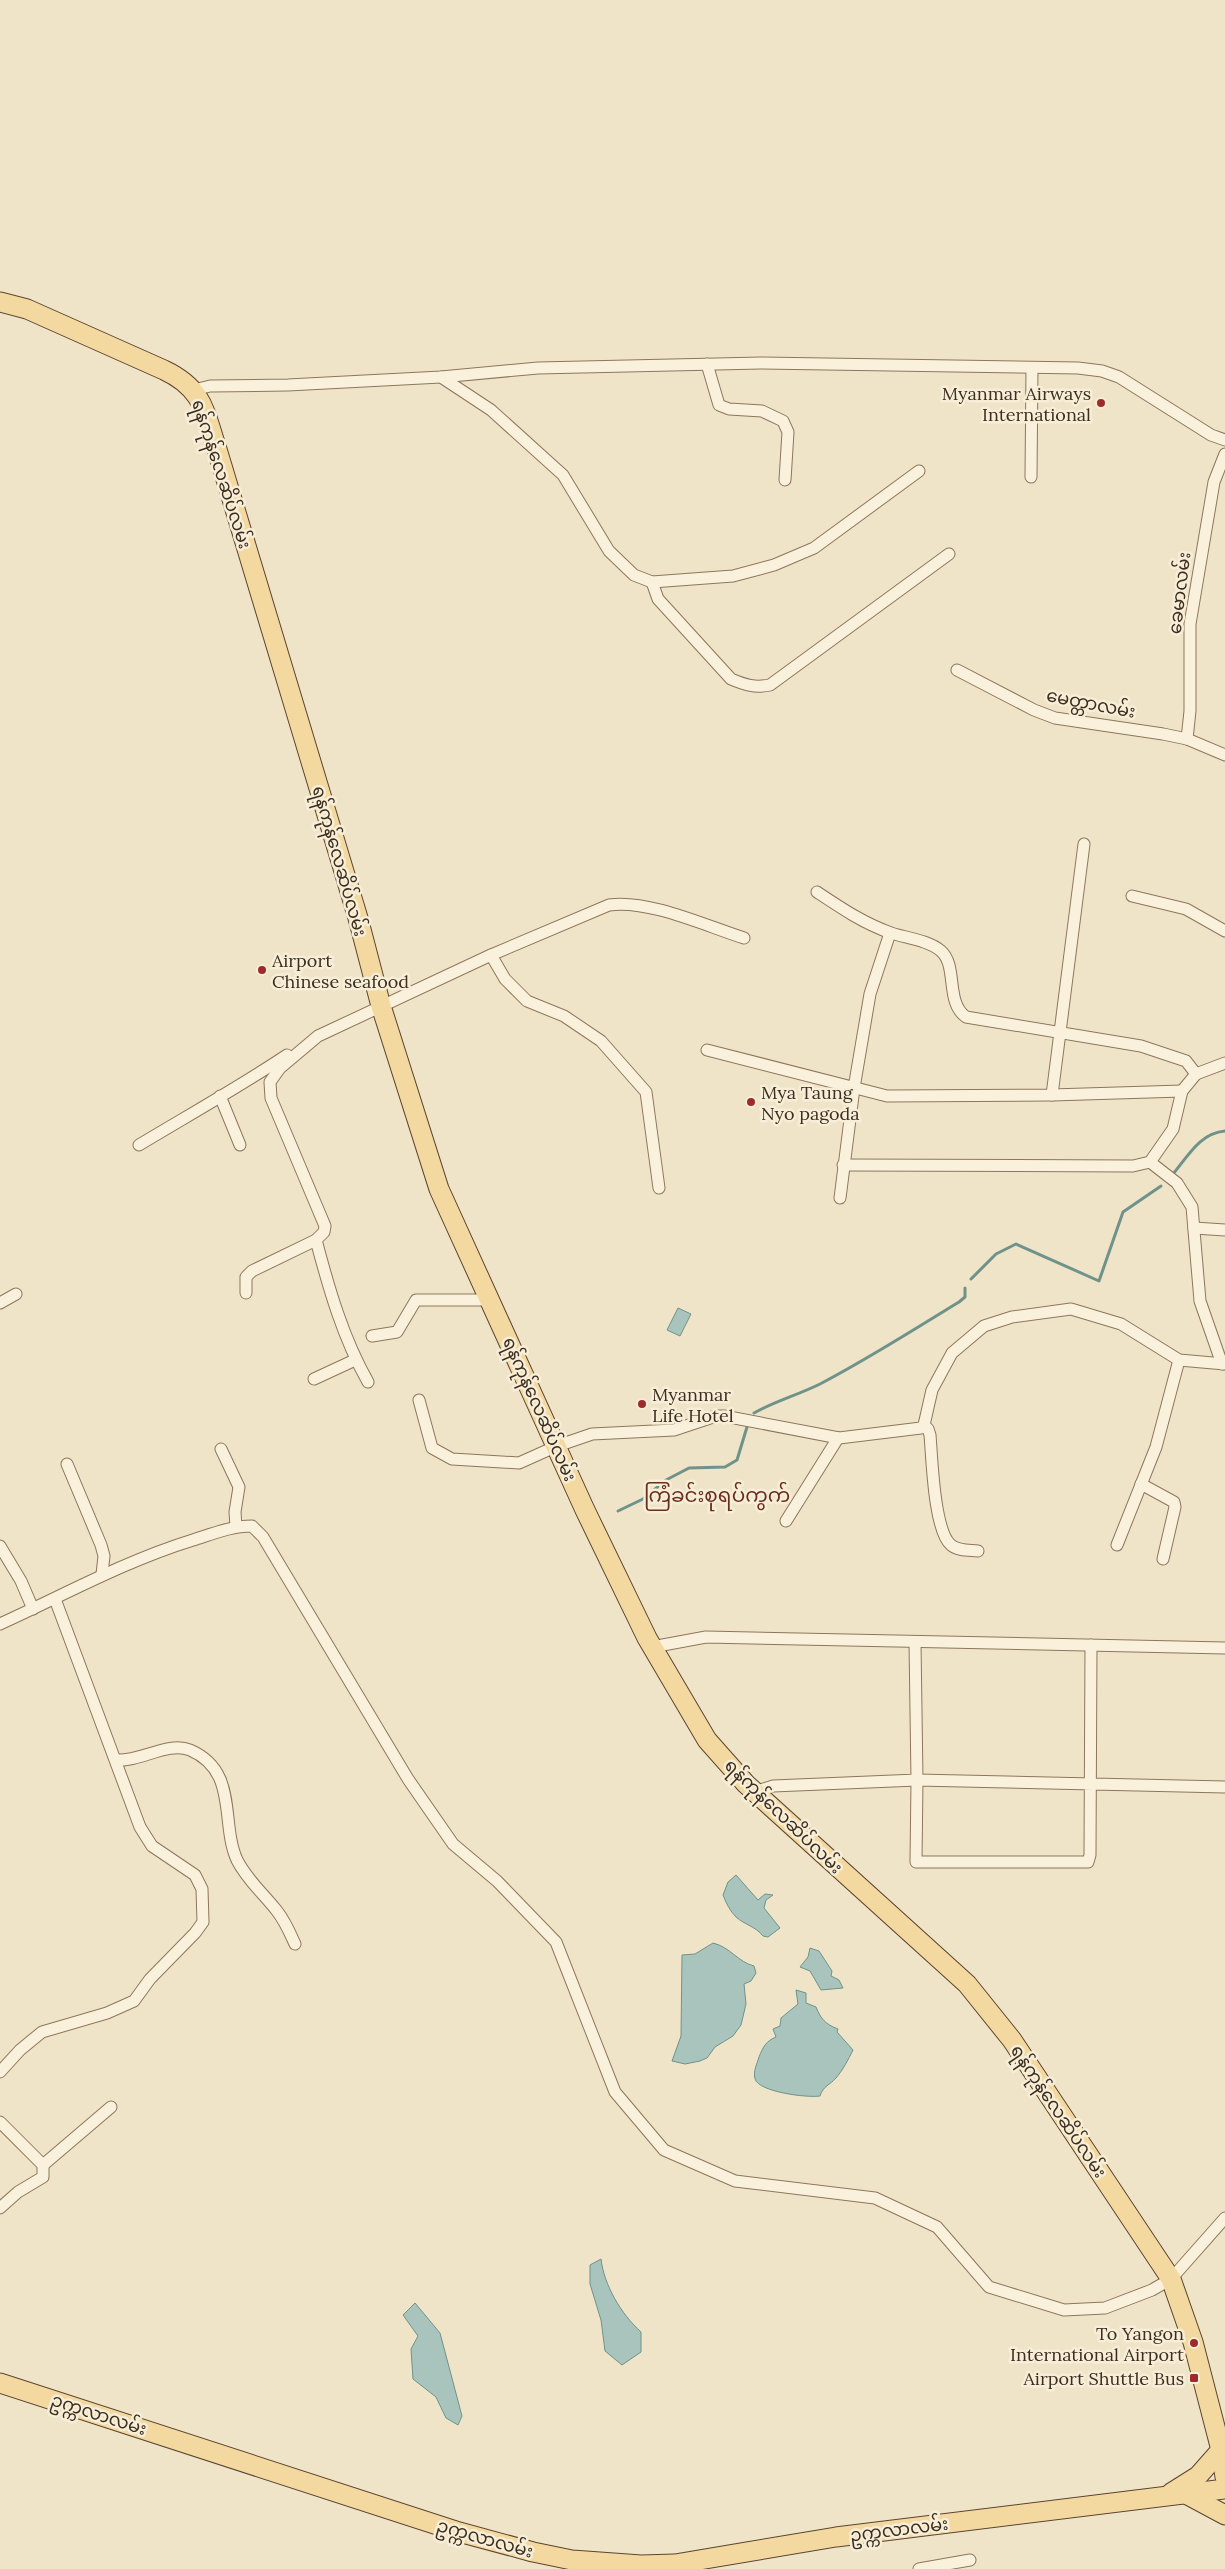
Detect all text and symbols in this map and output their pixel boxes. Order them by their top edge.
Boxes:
place label: Myanmar Airways International [942,382,1091,426]
street label: ရန်ကုန်လေဆိပ်လမ်း [183,396,259,553]
marker: Myanmar Airways International [1095,397,1107,409]
street label: ခေမာလမ်း [1162,551,1195,635]
street label: မေတ္တာလမ်း [1044,682,1138,727]
street label: ရန်ကုန်လေဆိပ်လမ်း [304,782,374,940]
place label: Airport Chinese seafood [271,949,409,993]
marker: Airport Chinese seafood [256,964,268,976]
place label: Mya Taung Nyo pagoda [761,1081,860,1125]
marker: Mya Taung Nyo pagoda [745,1096,757,1108]
street label: ရန်ကုန်လေဆိပ်လမ်း [494,1332,584,1486]
place label: Myanmar Life Hotel [652,1383,734,1427]
marker: Myanmar Life Hotel [636,1398,648,1410]
district label: ကြံခင်းစုရပ်ကွက် [644,1481,790,1512]
street label: ရန်ကုန်လေဆိပ်လမ်း [717,1752,849,1881]
street label: ရန်ကုန်လေဆိပ်လမ်း [1003,2039,1114,2184]
place label: To Yangon International Airport [1010,2322,1184,2366]
marker: To Yangon International Airport [1188,2337,1200,2349]
place label: Airport Shuttle Bus [1023,2367,1184,2390]
marker: Airport Shuttle Bus [1188,2372,1200,2384]
street label: ဥက္ကလာလမ်း [47,2387,150,2444]
street label: ဥက္ကလာလမ်း [848,2511,950,2550]
street label: ဥက္ကလာလမ်း [433,2512,536,2567]

